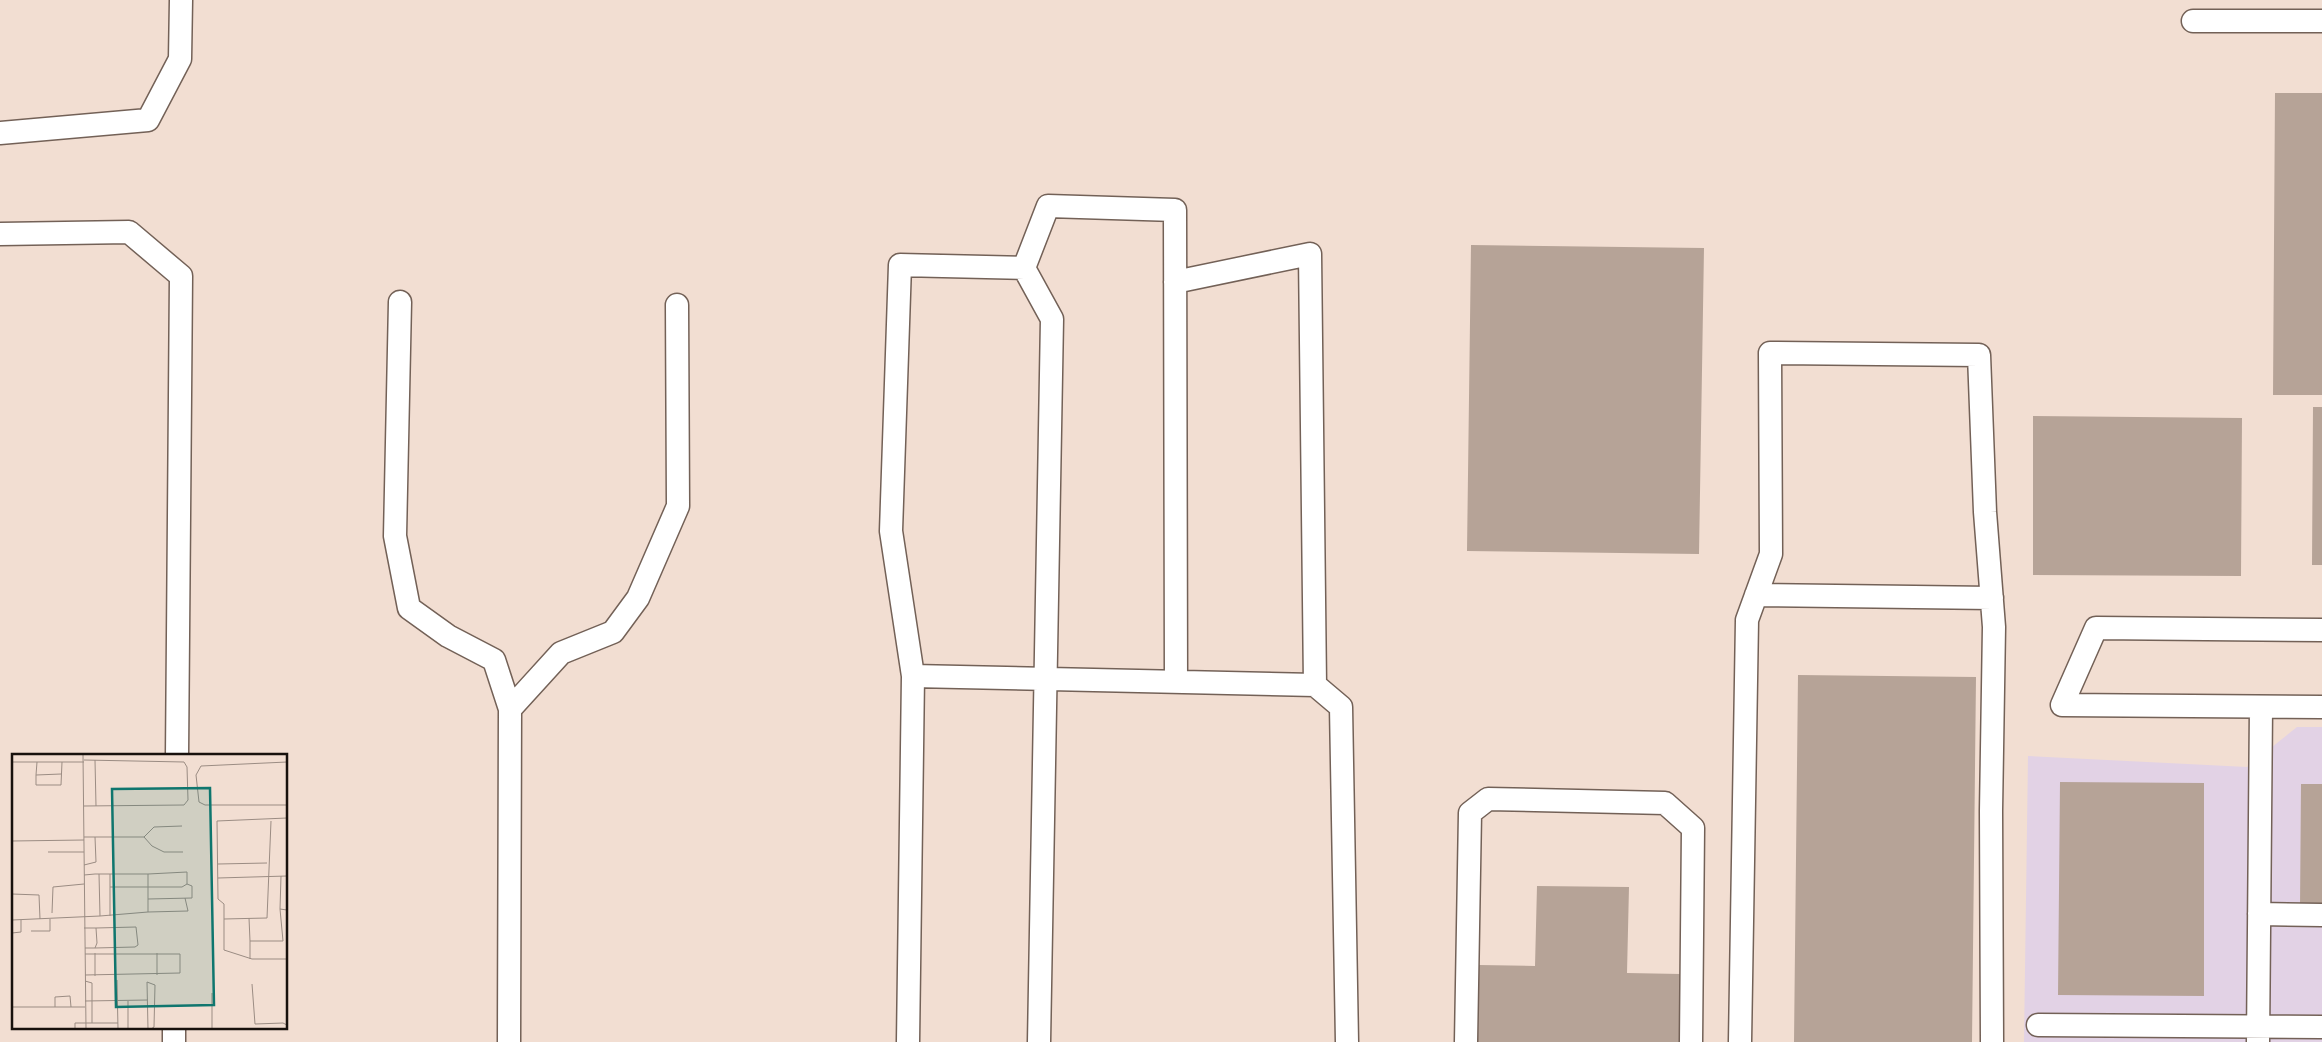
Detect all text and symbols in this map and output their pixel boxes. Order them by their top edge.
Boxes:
inset map [12,754,288,1030]

